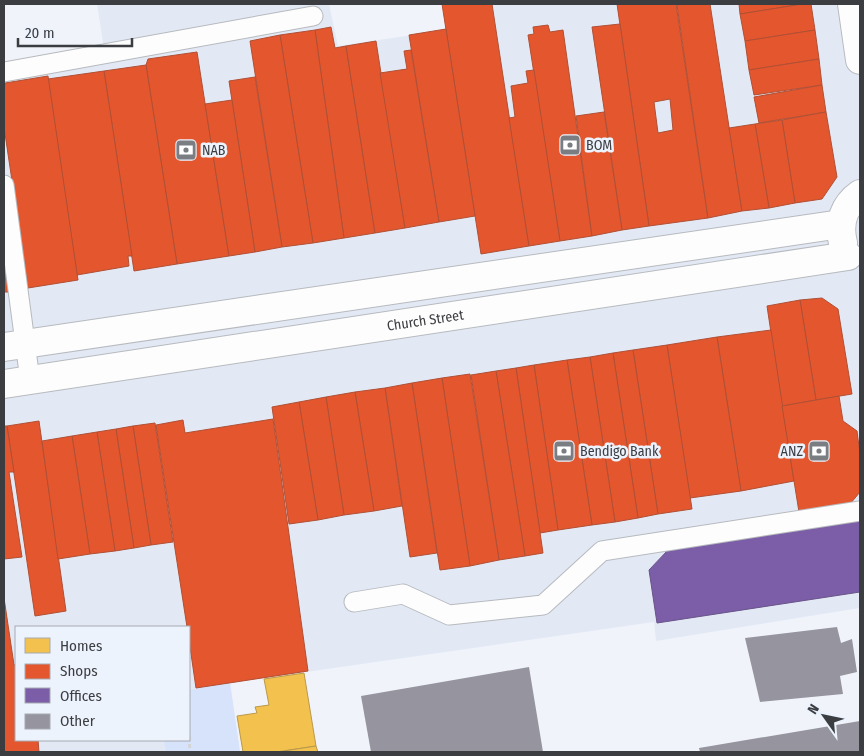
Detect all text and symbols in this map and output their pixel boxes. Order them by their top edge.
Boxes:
scale bar [18,15,131,47]
text: 20 m [25,24,55,42]
bank icon: BOM [558,133,582,157]
place label: BOM [586,137,612,154]
bank icon: NAB [174,138,198,162]
place label: NAB [202,142,226,159]
street label: Church Street [386,306,465,334]
bank icon: Bendigo Bank [552,439,576,463]
bank icon: ANZ [807,439,831,463]
place label: Bendigo Bank [580,443,659,460]
place label: ANZ [781,443,803,460]
legend [15,626,190,741]
text: Homes [60,637,102,655]
text: Shops [60,662,98,680]
text: Offices [60,687,102,705]
north arrow [799,691,849,741]
text: N [804,701,823,717]
text: Other [60,712,96,730]

